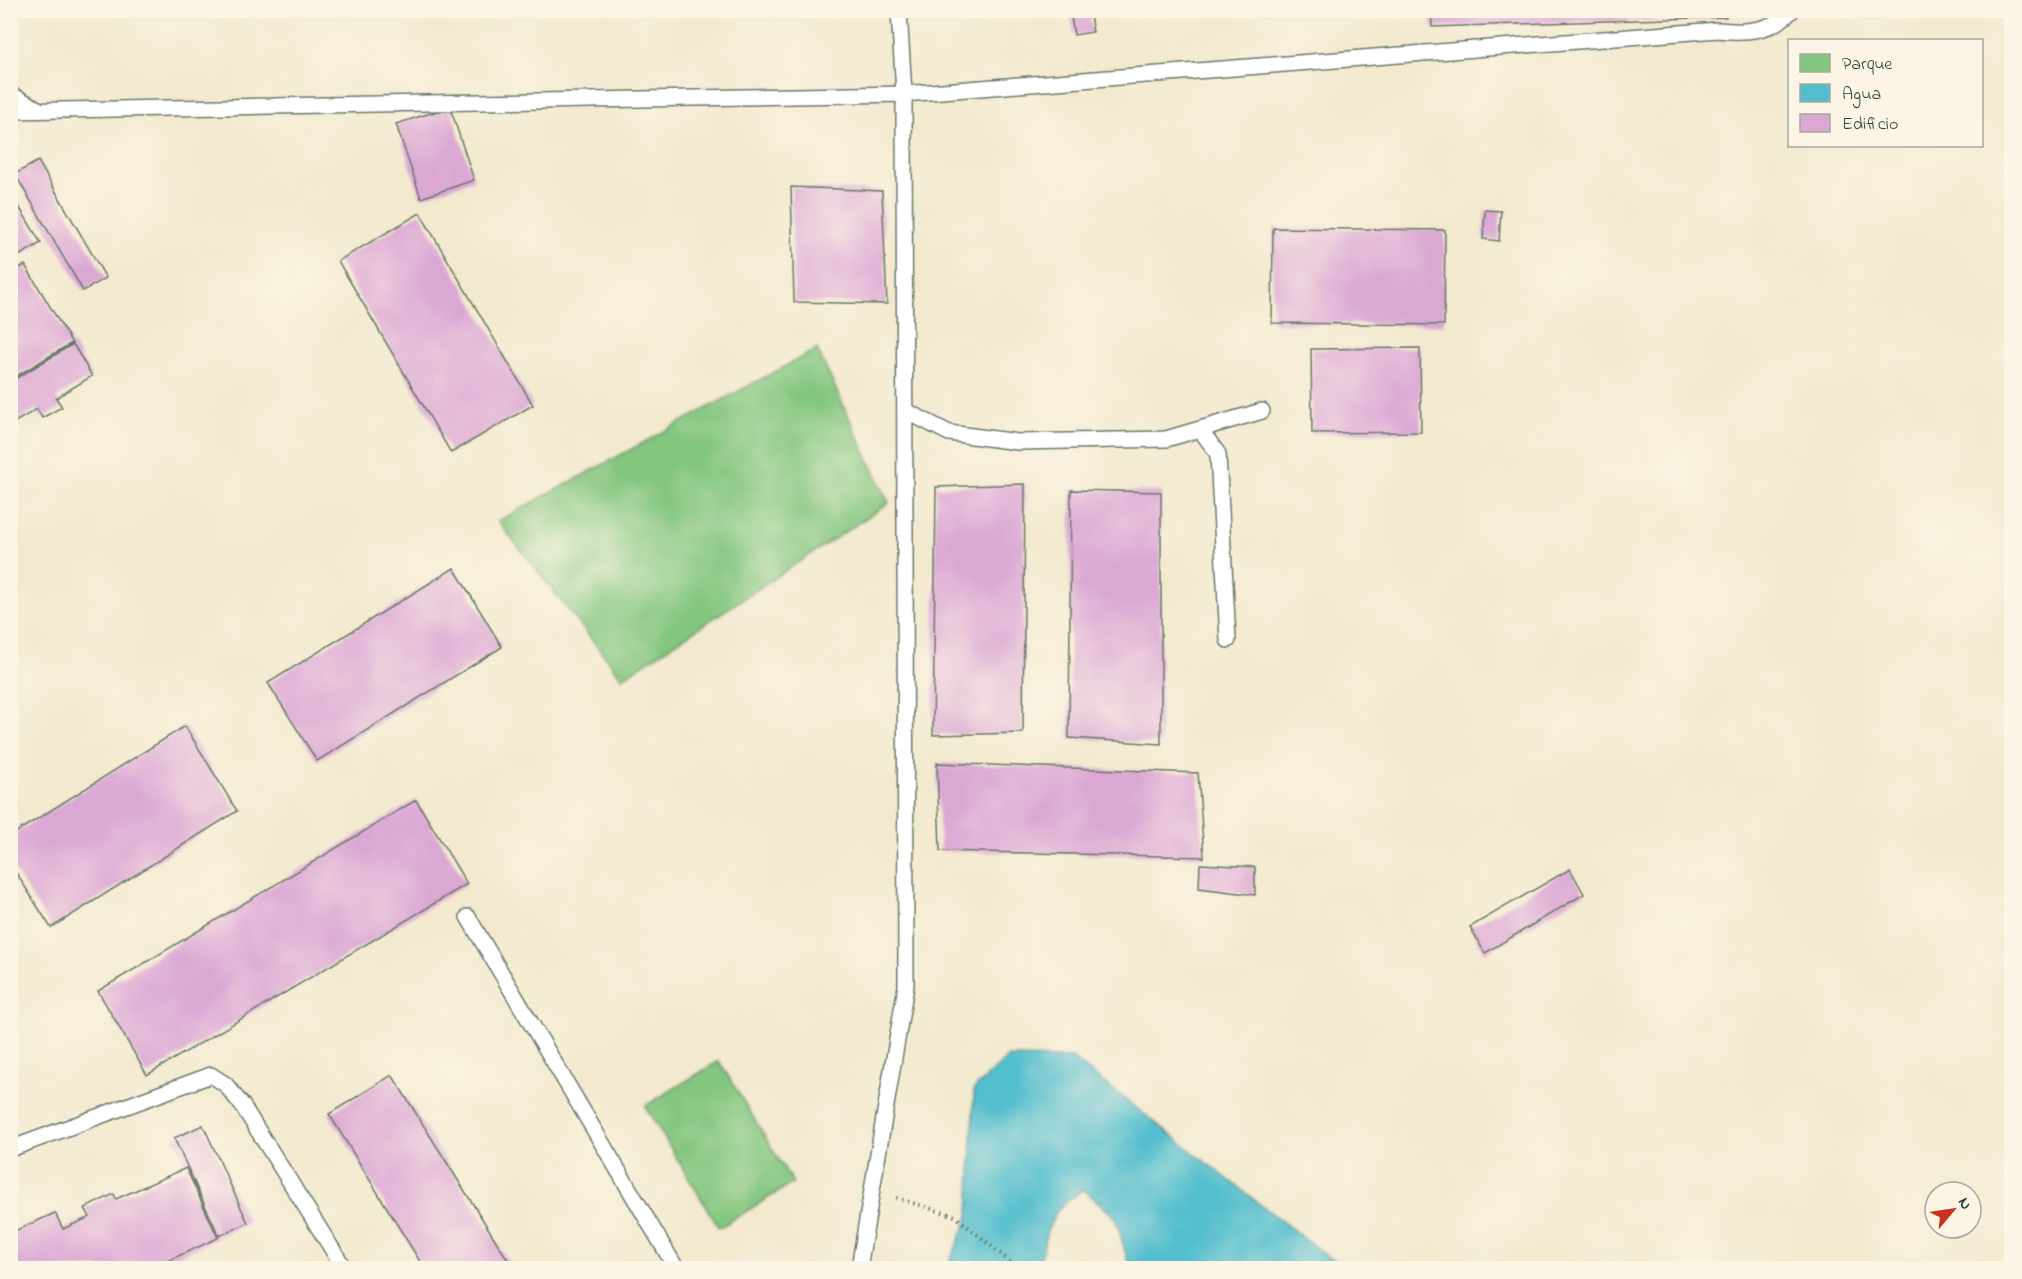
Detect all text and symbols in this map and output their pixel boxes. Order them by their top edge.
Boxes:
legend [1788,39,1983,147]
text: Parque [1842,52,1893,78]
text: Agua [1842,82,1881,109]
text: Edificio [1842,112,1898,138]
north arrow [1923,1180,1983,1240]
text: N [1951,1193,1978,1214]

